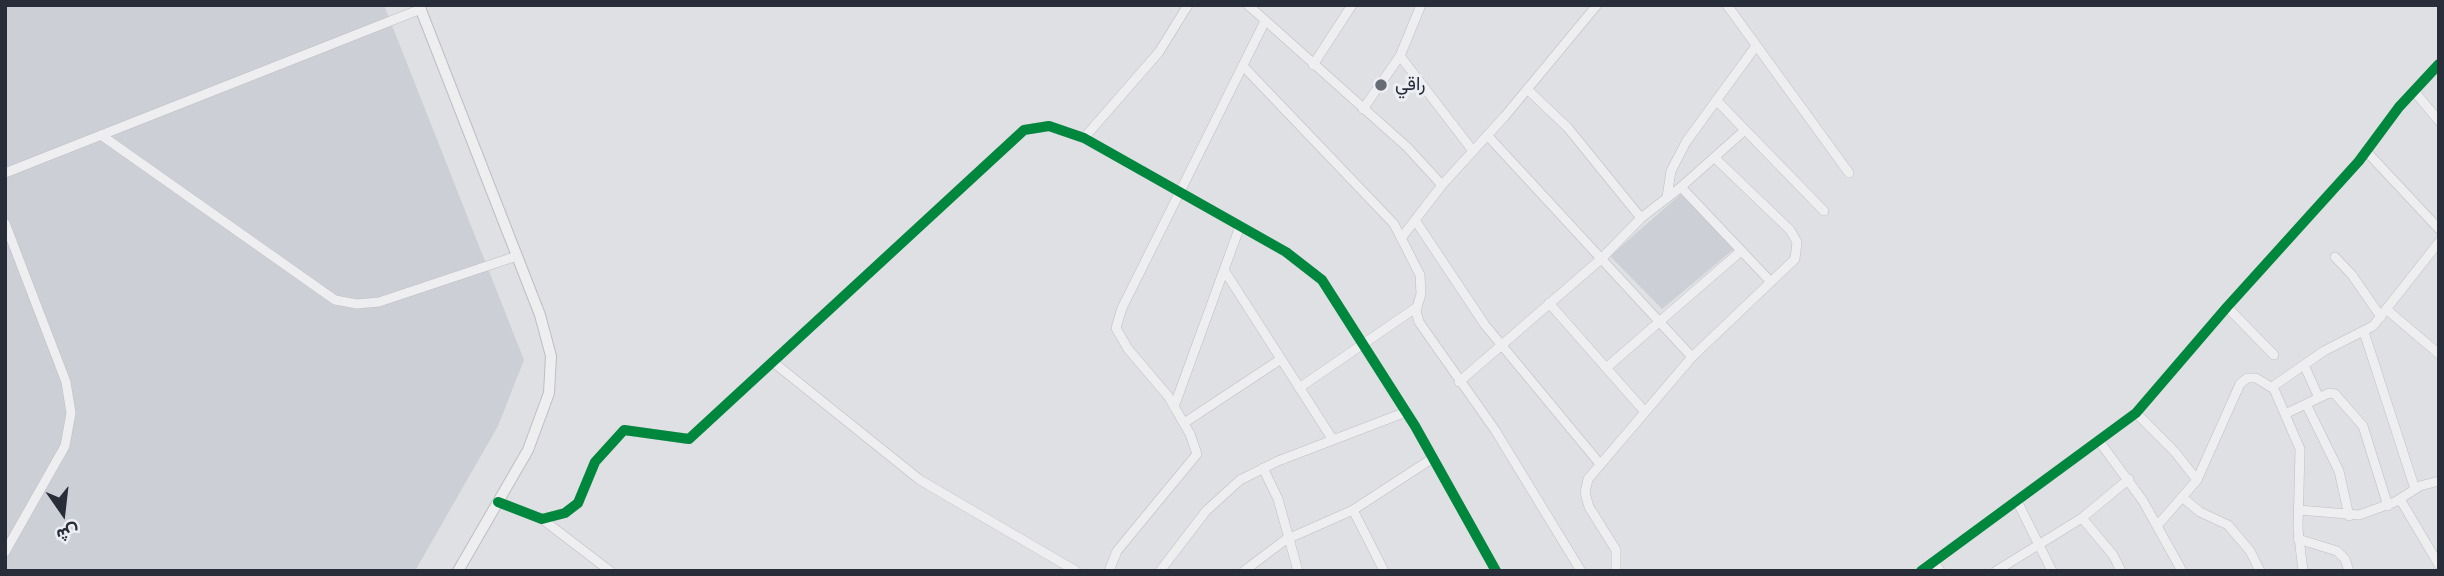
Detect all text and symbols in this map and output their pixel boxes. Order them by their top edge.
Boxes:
place label: راقي [1395,74,1426,96]
marker: راقي [1373,77,1389,93]
north arrow [28,478,98,548]
text: ش [54,519,82,548]

